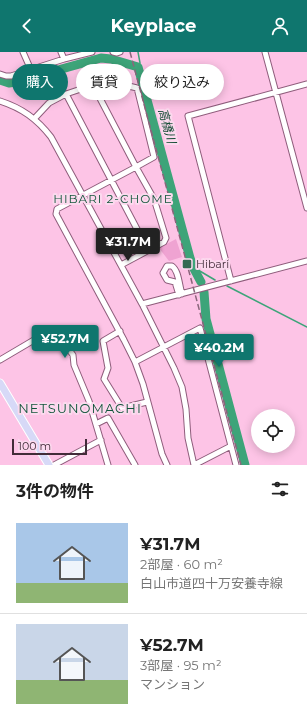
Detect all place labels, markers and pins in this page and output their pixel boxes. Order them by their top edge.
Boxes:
pin: ¥31.7M [95,228,161,262]
place label: Hibari [196,257,229,271]
marker: Hibari [181,258,193,270]
pin: ¥52.7M [32,325,98,359]
pin: ¥40.2M [186,334,252,368]

